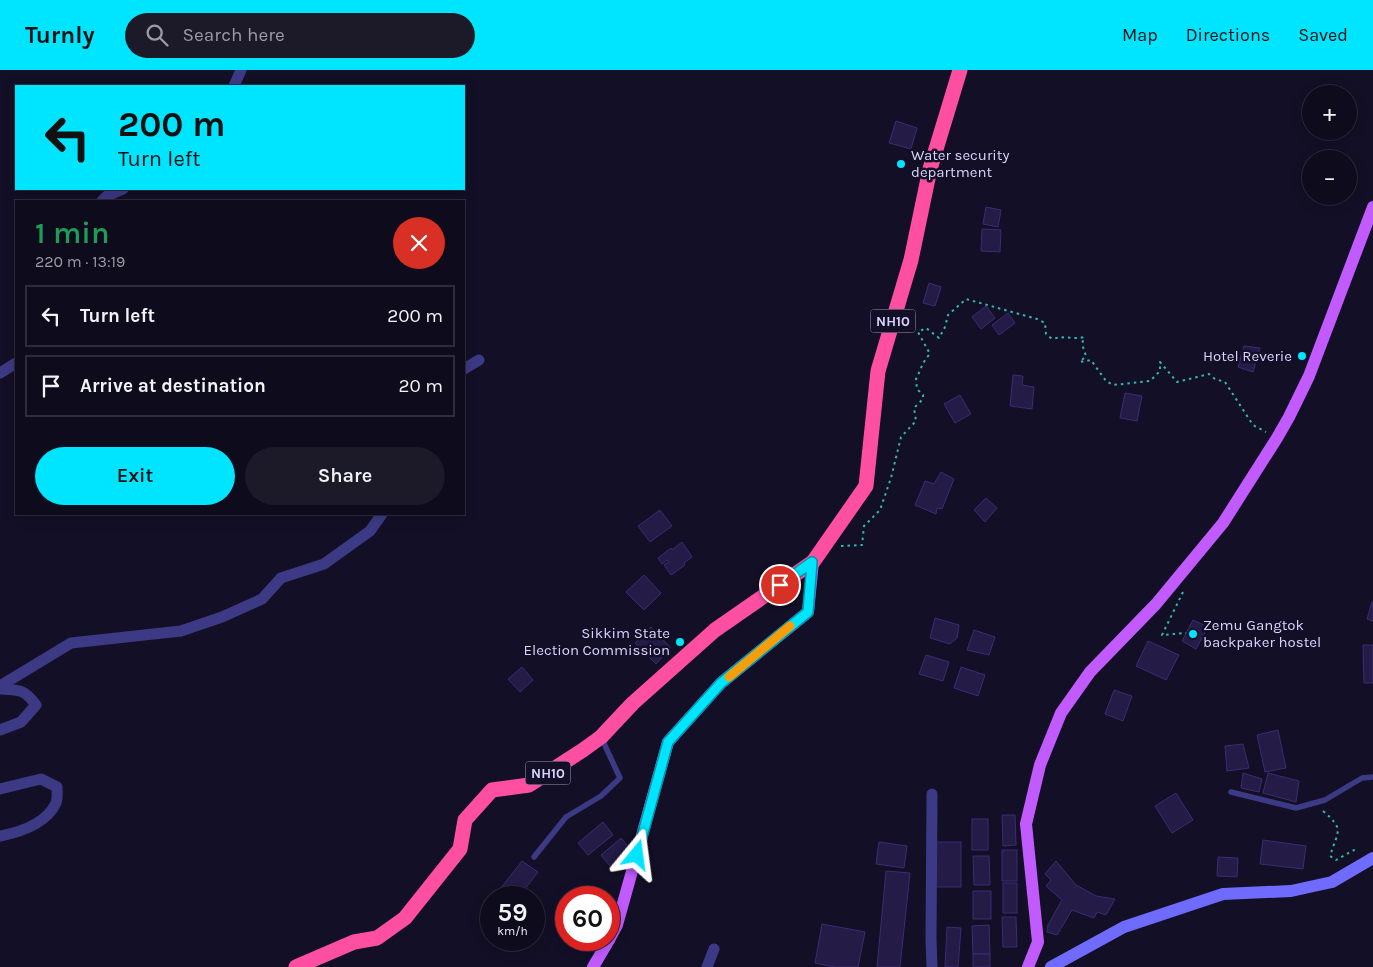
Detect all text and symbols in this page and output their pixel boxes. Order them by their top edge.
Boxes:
search box [125,13,475,58]
text: Turnly [25,21,95,49]
icon: search [143,21,171,49]
text: Search here [183,24,285,46]
text: Map [1122,24,1158,46]
text: Directions [1186,24,1270,46]
text: Saved [1298,24,1348,46]
map controls [1302,85,1357,205]
button: + [1302,85,1357,140]
text: 200 m [118,104,226,145]
icon: left [35,105,100,170]
text: Turn left [118,146,201,172]
place label: Water security department [911,146,1009,181]
button: − [1302,150,1357,205]
marker: Water security department [895,158,907,170]
text: 1 min [35,215,109,251]
button: close [393,217,445,269]
text: 220 m · 13:19 [35,252,125,271]
icon: left [37,302,65,330]
text: Turn left [80,305,155,327]
text: 200 m [387,305,443,327]
road number: NH10 [870,310,916,332]
place label: Hotel Reverie [1203,347,1292,365]
marker: Hotel Reverie [1296,350,1308,362]
icon: arrive [37,372,65,400]
text: Arrive at destination [80,375,266,397]
text: 20 m [398,375,443,397]
button: Exit [35,447,235,505]
button: Share [245,447,445,505]
pin [759,564,801,606]
icon: arrive [766,571,794,599]
place label: Zemu Gangtok backpaker hostel [1203,616,1321,651]
place label: Sikkim State Election Commission [524,624,670,659]
marker: Zemu Gangtok backpaker hostel [1187,628,1199,640]
marker: Sikkim State Election Commission [674,636,686,648]
road number: NH10 [526,761,570,784]
position arrow [610,828,662,880]
speed limit sign: 60 [555,886,620,951]
text: 59 [498,898,527,927]
text: km/h [497,924,528,938]

